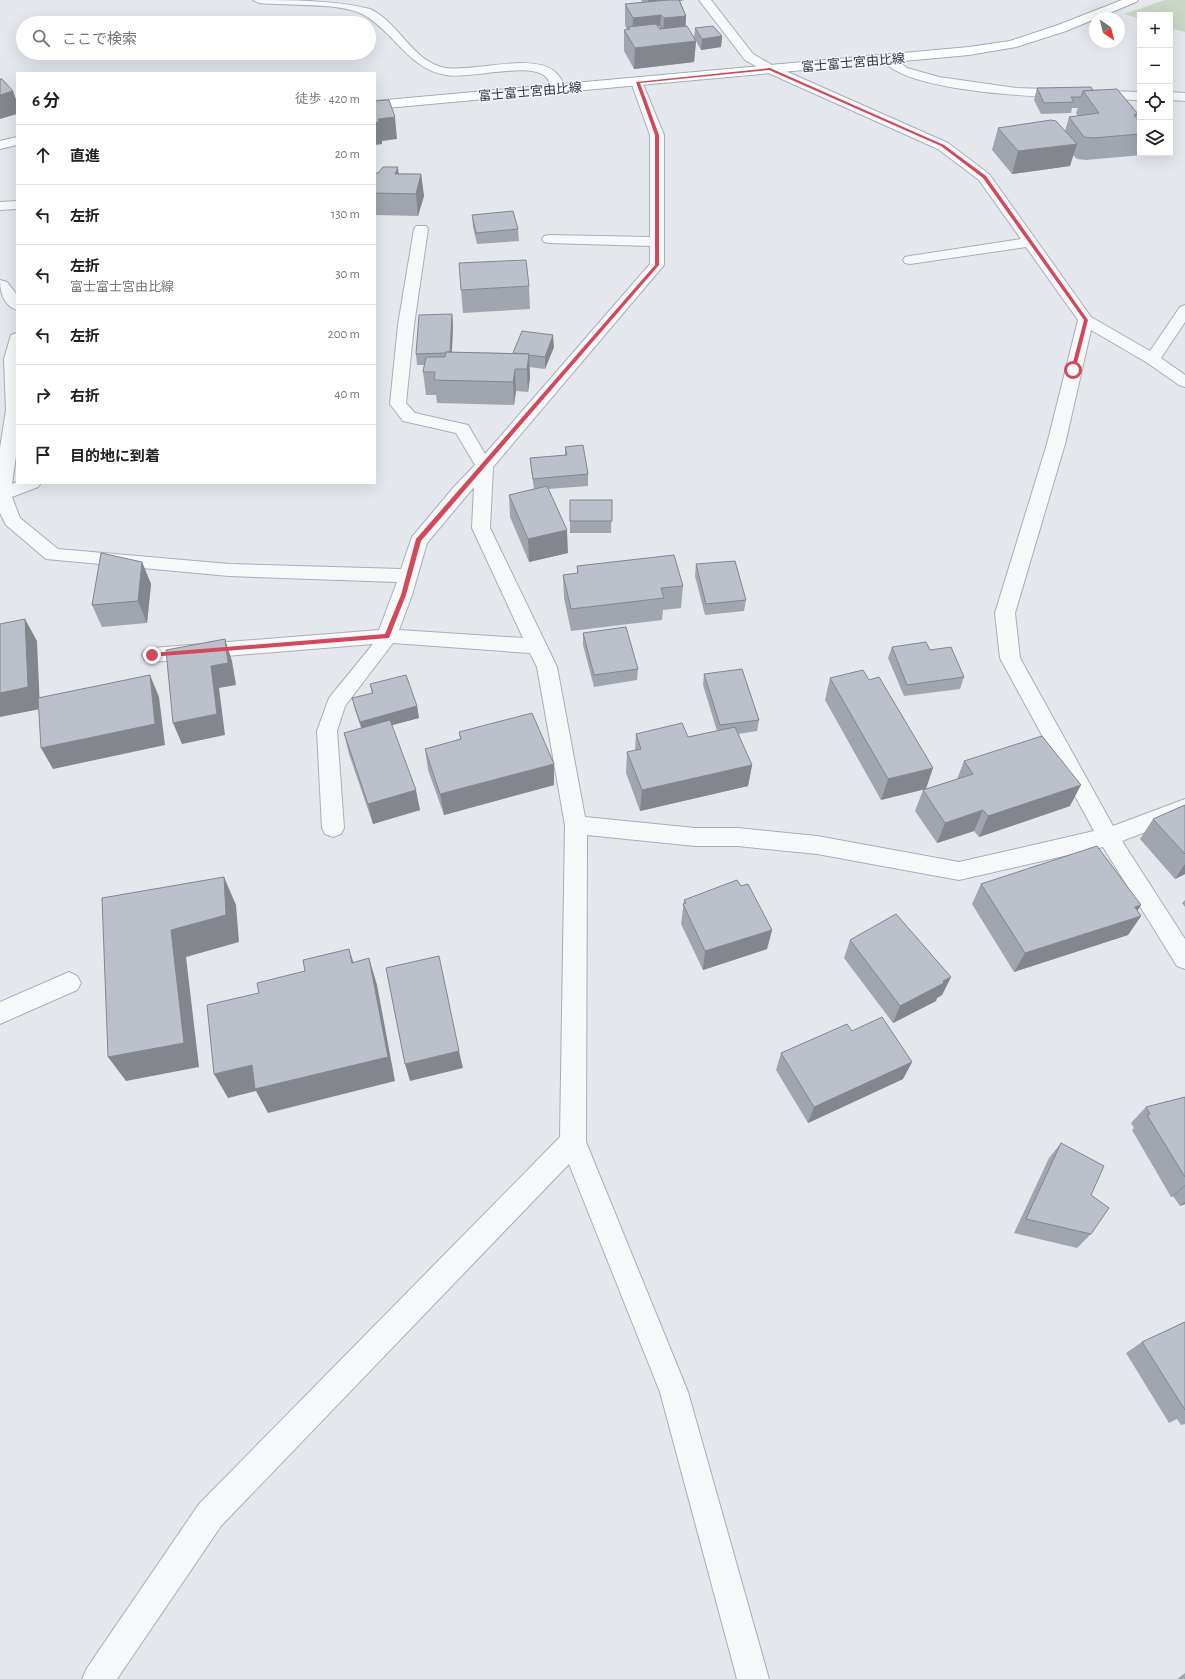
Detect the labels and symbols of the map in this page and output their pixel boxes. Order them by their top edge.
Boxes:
north arrow [1089,12,1125,48]
street label: 富士富士宮由比線 [801,50,906,75]
street label: 富士富士宮由比線 [478,79,583,104]
route start [1064,361,1082,379]
route end [143,646,161,664]

